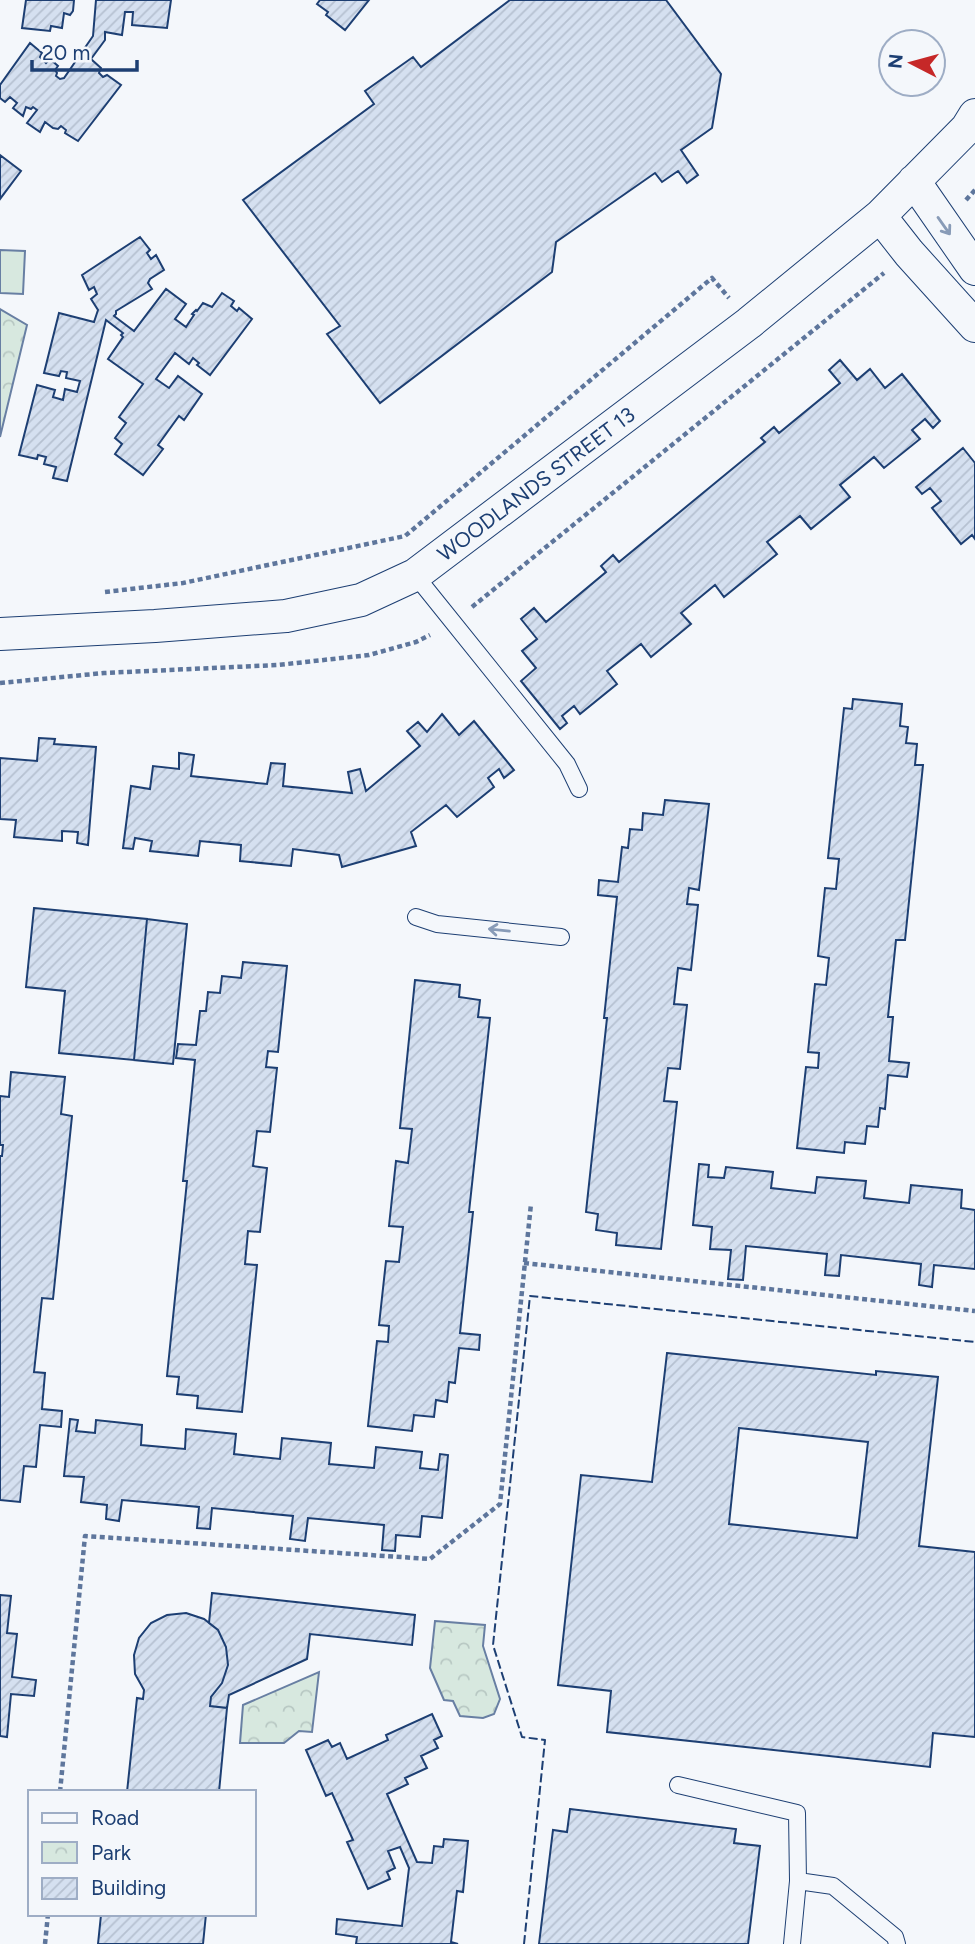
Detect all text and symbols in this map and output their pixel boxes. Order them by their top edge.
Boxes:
scale bar [32,28,136,72]
north arrow [877,28,947,98]
text: 20 m [42,40,90,65]
text: N [883,53,908,70]
one-way arrow [937,216,951,235]
street label: WOODLANDS STREET 13 [432,402,640,566]
one-way arrow [488,924,511,937]
legend [28,1790,256,1916]
text: Road [91,1805,139,1830]
text: Park [91,1840,132,1865]
text: Building [91,1875,166,1900]

